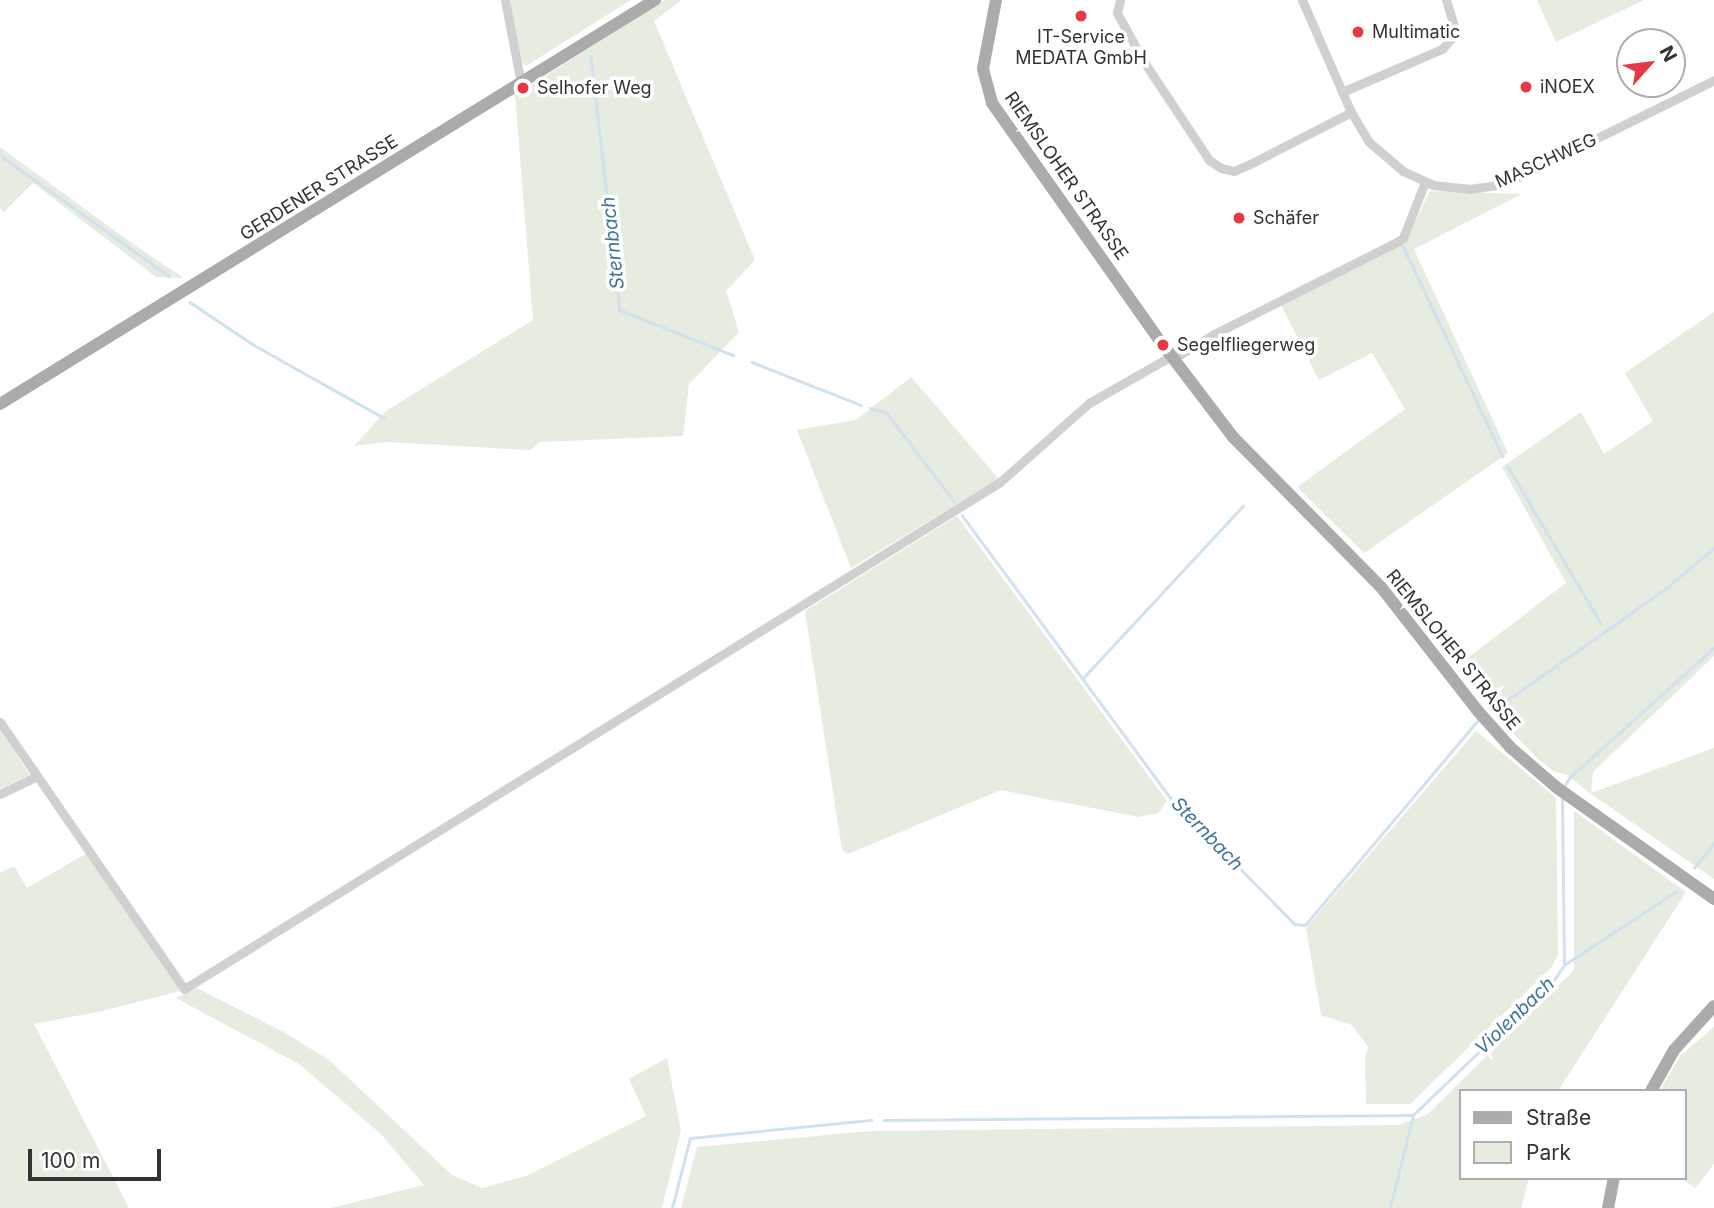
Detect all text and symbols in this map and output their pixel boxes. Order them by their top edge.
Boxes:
marker: IT-Service MEDATA GmbH [1073,8,1089,24]
place label: Multimatic [1372,21,1460,43]
marker: Multimatic [1350,24,1366,40]
place label: IT-Service MEDATA GmbH [1015,27,1147,70]
north arrow [1616,28,1686,98]
text: N [1655,42,1682,66]
place label: iNOEX [1540,76,1595,98]
place label: Selhofer Weg [537,77,652,99]
marker: iNOEX [1518,79,1534,95]
marker: Selhofer Weg [515,80,531,96]
street label: RIEMSLOHER STRASSE [1000,88,1132,264]
street label: MASCHWEG [1492,129,1600,193]
street label: GERDENER STRASSE [236,131,402,245]
water label: Sternbach [597,195,629,291]
place label: Schäfer [1253,207,1319,229]
marker: Schäfer [1231,210,1247,226]
place label: Segelfliegerweg [1177,334,1315,356]
marker: Segelfliegerweg [1155,337,1171,353]
street label: RIEMSLOHER STRASSE [1382,565,1524,735]
water label: Sternbach [1166,793,1248,875]
water label: Violenbach [1471,973,1559,1059]
legend [1458,1089,1686,1180]
text: Straße [1526,1105,1591,1130]
scale bar [32,1134,164,1178]
text: Park [1526,1140,1571,1165]
text: 100 m [41,1148,100,1173]

